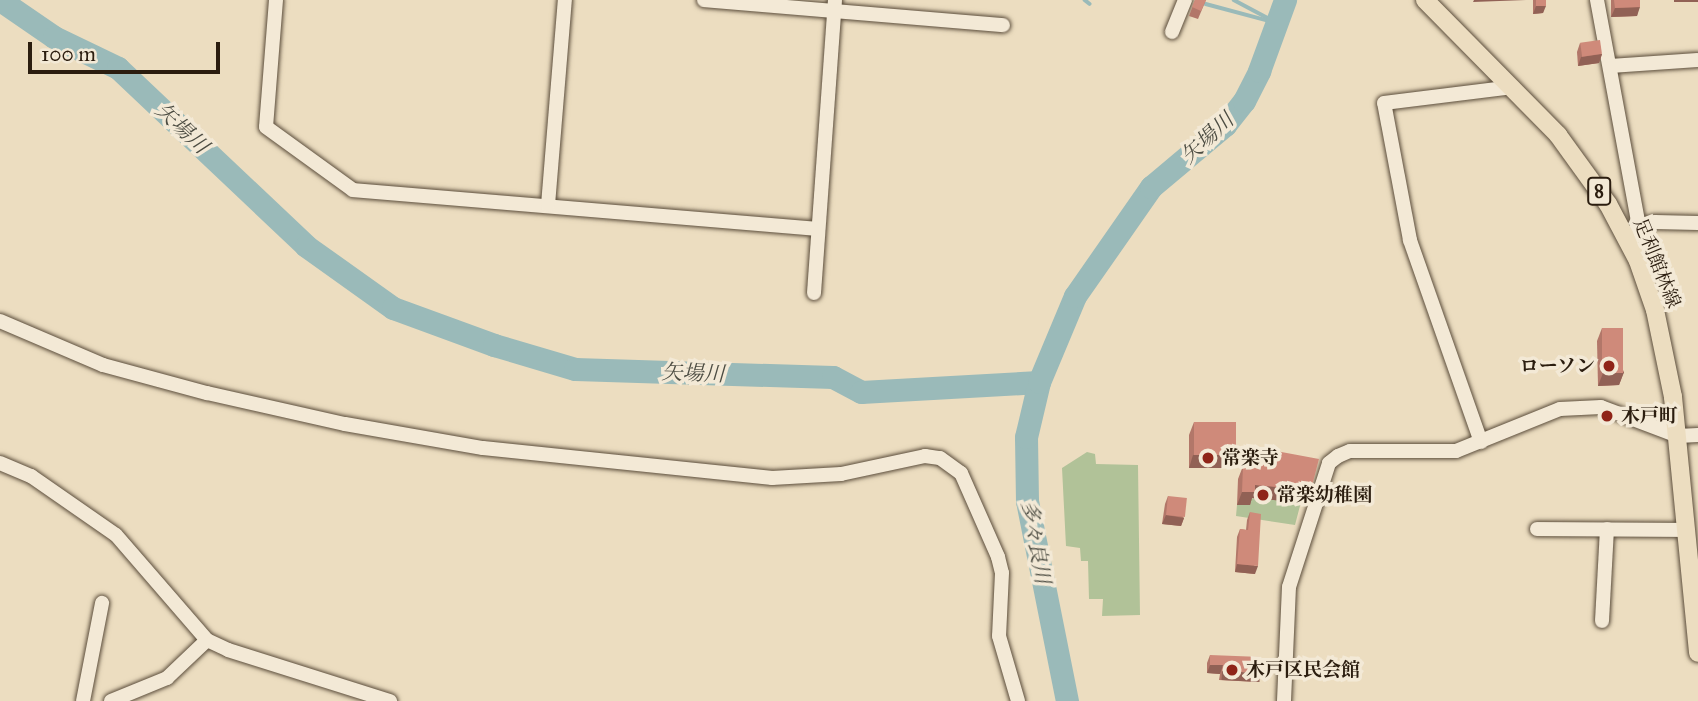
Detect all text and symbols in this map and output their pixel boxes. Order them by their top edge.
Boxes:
scale bar [32,28,224,72]
text: 100 m [41,41,96,67]
water label: 矢場川 [150,97,214,159]
water label: 矢場川 [1175,107,1239,169]
road number: 8 [1587,176,1611,206]
street label: 足利館林線 [1629,215,1685,311]
place label: ローソン [1519,355,1595,377]
marker: ローソン [1601,358,1617,374]
water label: 矢場川 [661,359,725,387]
place label: 木戸町 [1621,405,1678,427]
marker: 木戸町 [1599,408,1615,424]
place label: 常楽寺 [1222,447,1279,469]
marker: 常楽寺 [1200,450,1216,466]
place label: 常楽幼稚園 [1277,484,1372,506]
marker: 常楽幼稚園 [1255,487,1271,503]
water label: 多々良川 [1016,498,1056,586]
place label: 木戸区民会館 [1246,659,1360,681]
marker: 木戸区民会館 [1224,662,1240,678]

